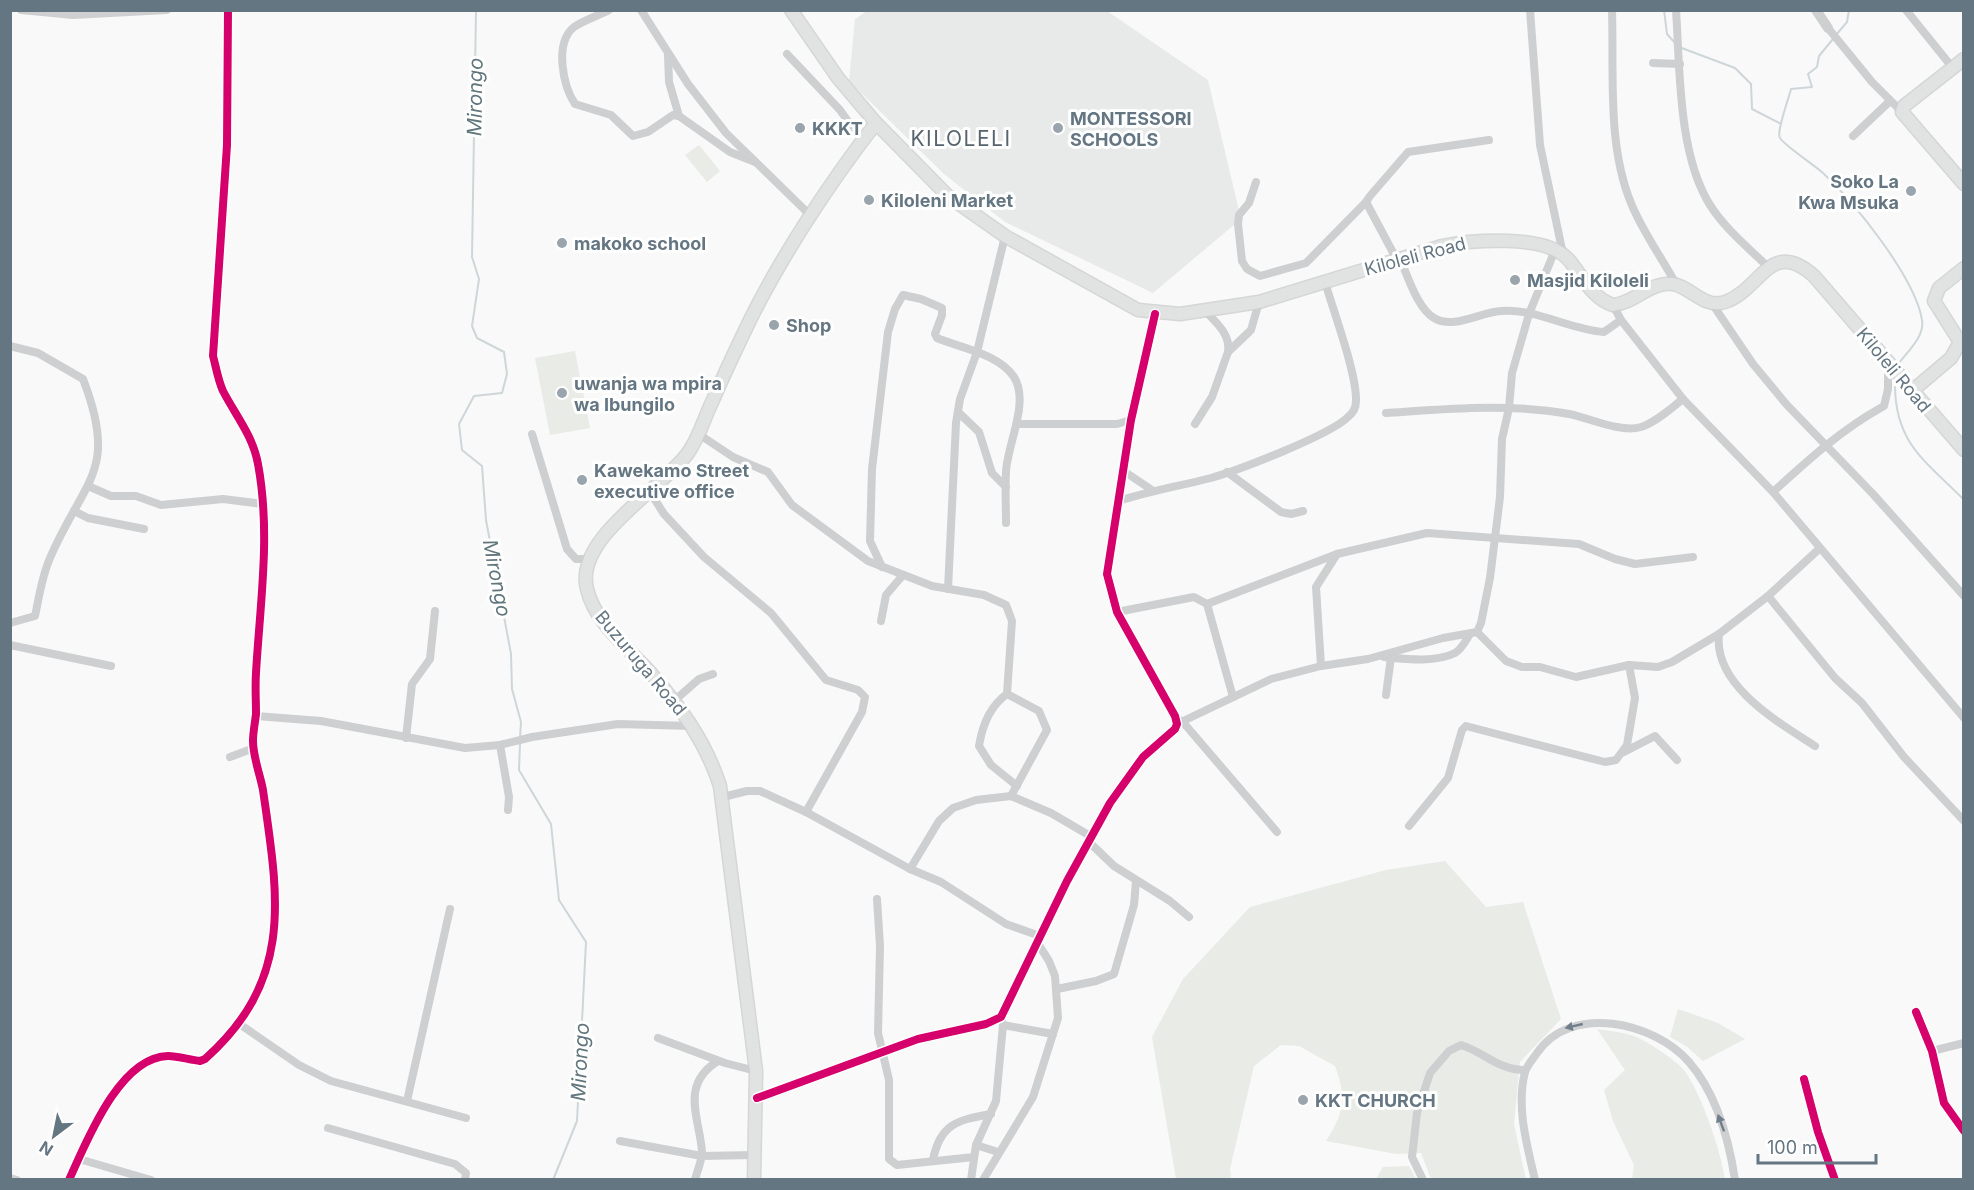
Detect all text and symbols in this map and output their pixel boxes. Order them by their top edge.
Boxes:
water label: Mirongo [462,58,488,136]
place label: MONTESSORI SCHOOLS [1070,108,1192,150]
place label: KKKT [812,118,863,139]
marker: KKKT [793,121,807,135]
marker: MONTESSORI SCHOOLS [1051,121,1065,135]
district label: KILOLELI [910,126,1012,151]
place label: Soko La Kwa Msuka [1798,171,1899,213]
marker: Soko La Kwa Msuka [1904,184,1918,198]
place label: Kiloleni Market [881,190,1013,211]
marker: Kiloleni Market [862,193,876,207]
street label: Kiloleli Road [1362,232,1468,280]
place label: makoko school [574,233,706,254]
marker: makoko school [555,236,569,250]
place label: Masjid Kiloleli [1527,270,1649,291]
marker: Masjid Kiloleli [1508,273,1522,287]
place label: Shop [786,315,831,336]
marker: Shop [767,318,781,332]
street label: Kiloleli Road [1853,323,1935,417]
place label: uwanja wa mpira wa Ibungilo [574,373,722,415]
marker: uwanja wa mpira wa Ibungilo [555,386,569,400]
place label: Kawekamo Street executive office [594,460,750,502]
marker: Kawekamo Street executive office [575,473,589,487]
water label: Mirongo [478,537,516,619]
street label: Buzuruga Road [591,606,691,720]
water label: Mirongo [566,1022,594,1102]
one-way arrow [1565,1022,1583,1032]
place label: KKT CHURCH [1315,1090,1436,1111]
marker: KKT CHURCH [1296,1093,1310,1107]
north arrow [24,1106,84,1166]
one-way arrow [1715,1114,1725,1132]
scale bar [1758,1127,1876,1165]
text: N [36,1137,57,1160]
text: 100 m [1767,1137,1818,1158]

